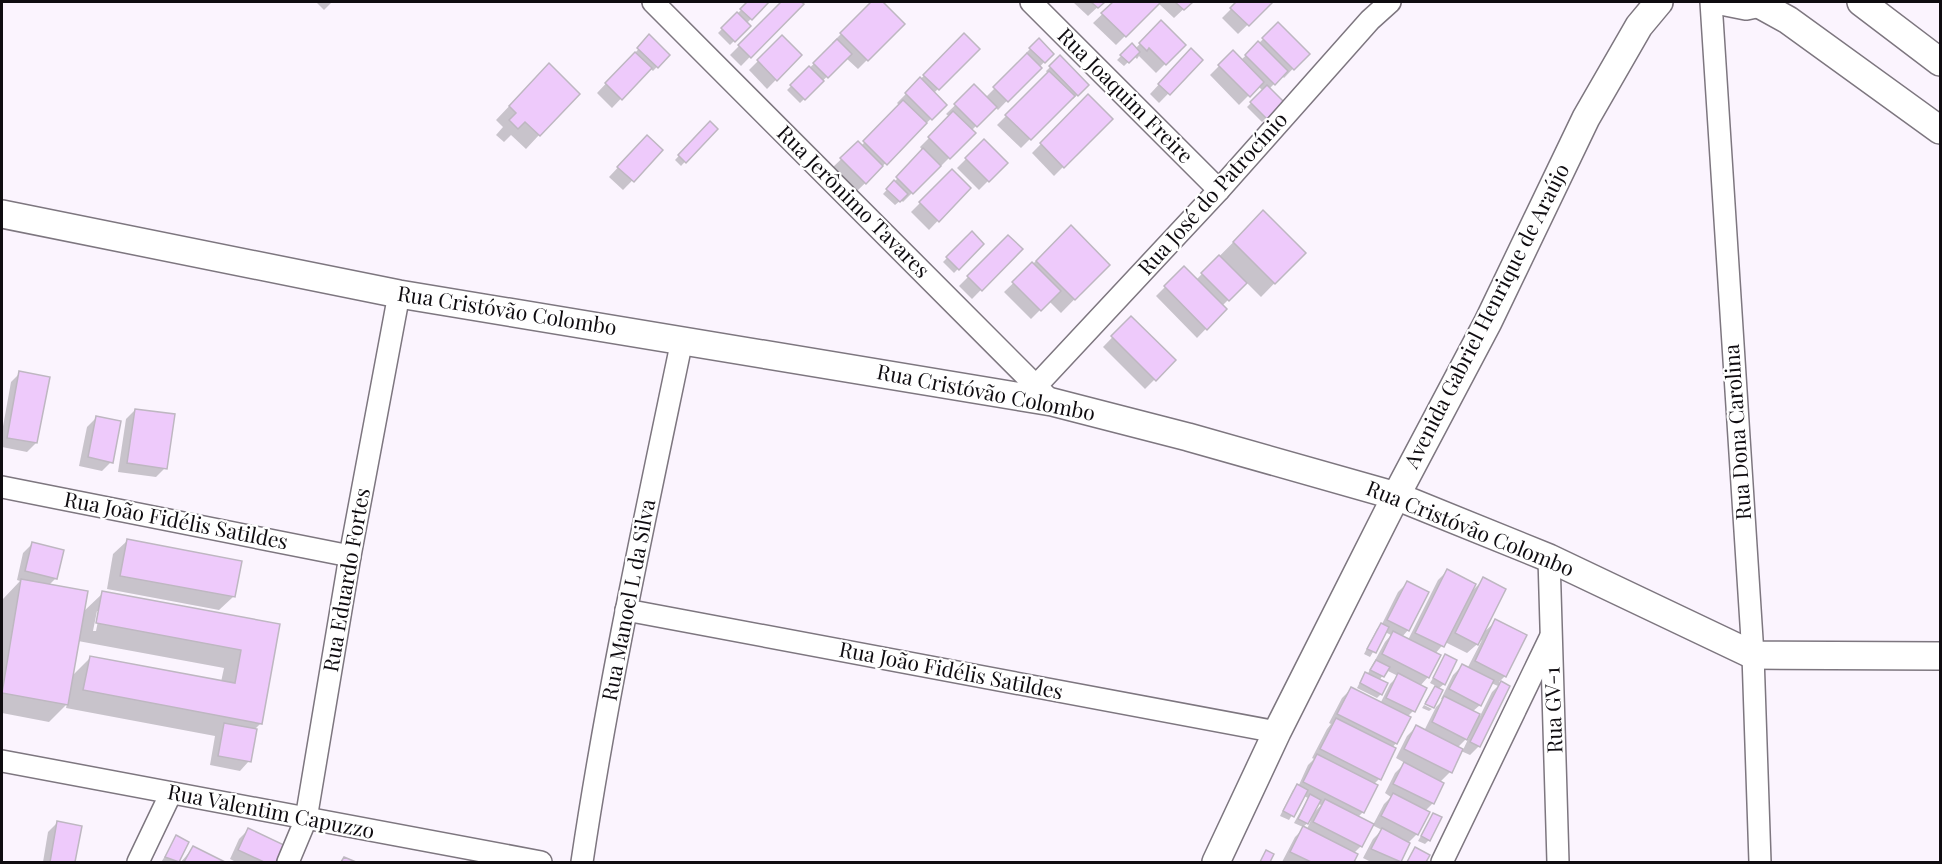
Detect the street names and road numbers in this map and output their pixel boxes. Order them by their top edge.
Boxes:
street label: Rua Joaquim Freire [1053,21,1200,168]
street label: Rua José do Patrocínio [1131,105,1292,280]
street label: Rua Jerônimo Tavares [772,118,937,283]
street label: Avenida Gabriel Henrique de Araújo [1395,158,1574,473]
street label: Rua Cristóvão Colombo [396,278,619,340]
street label: Rua Dona Carolina [1716,343,1756,521]
street label: Rua Cristóvão Colombo [875,356,1098,426]
street label: Rua Cristóvão Colombo [1363,473,1579,582]
street label: Rua João Fidélis Satildes [62,484,291,554]
street label: Rua Eduardo Fortes [315,485,375,674]
street label: Rua Manoel L da Silva [594,496,660,703]
street label: Rua João Fidélis Satildes [837,634,1066,704]
street label: Rua GV-1 [1536,666,1568,754]
street label: Rua Valentim Capuzzo [166,776,377,844]

